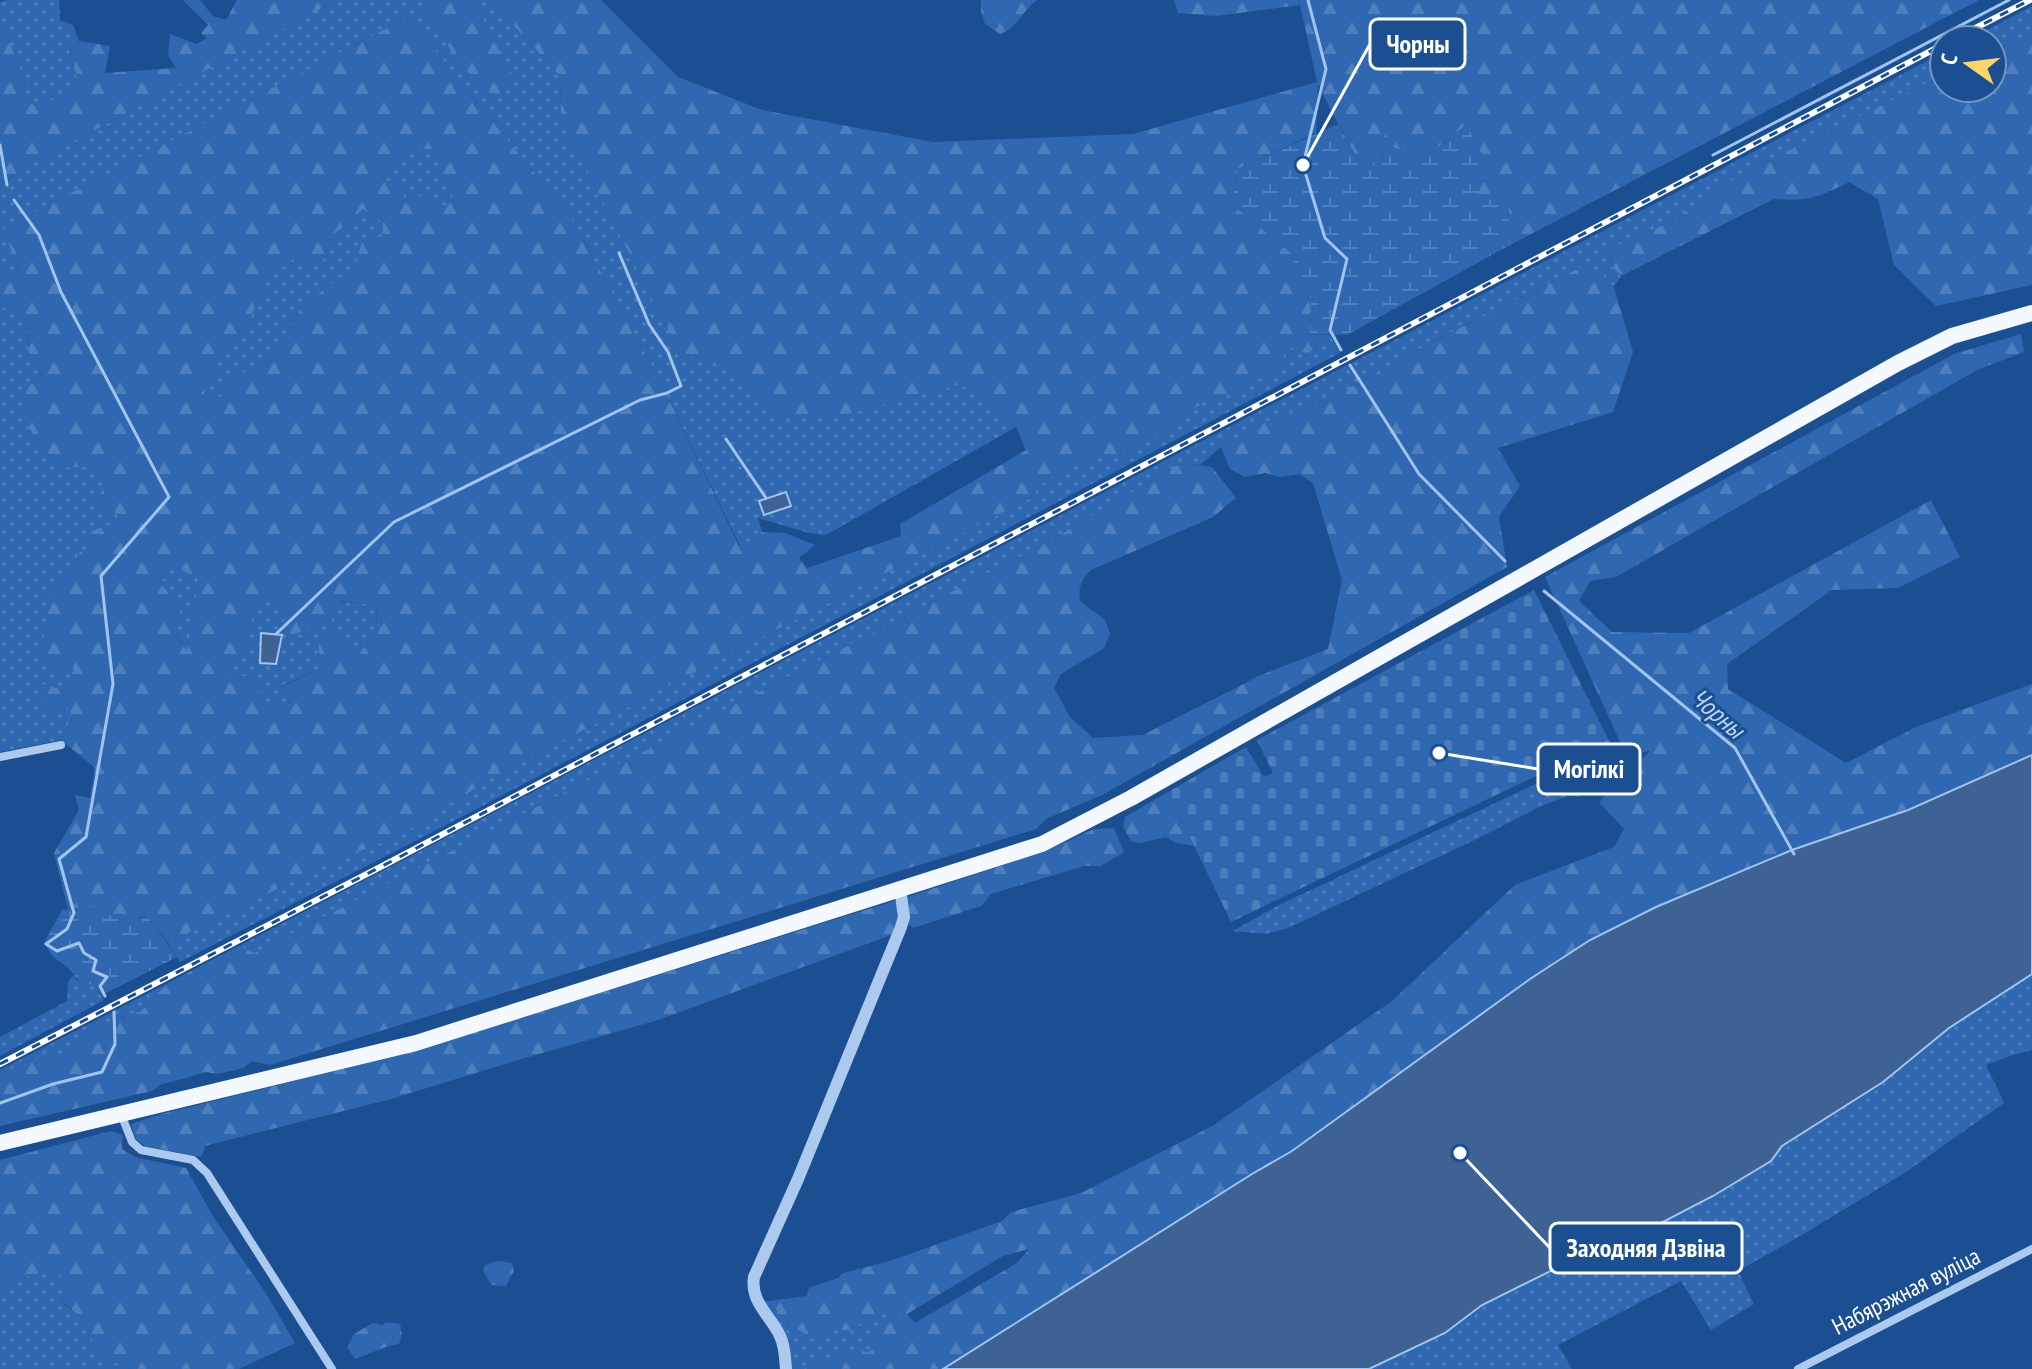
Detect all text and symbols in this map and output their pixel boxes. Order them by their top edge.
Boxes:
callout: Чорны [1370,19,1465,69]
north arrow [1928,24,2008,104]
text: Чорны [1386,27,1450,60]
text: С [1934,51,1963,67]
water label: Чорны [1684,681,1753,747]
callout: Могілкі [1538,744,1640,794]
text: Могілкі [1554,752,1624,785]
callout: Заходняя Дзвіна [1550,1223,1742,1273]
text: Заходняя Дзвіна [1567,1231,1725,1264]
street label: Набярэжная вуліца [1827,1240,1985,1342]

